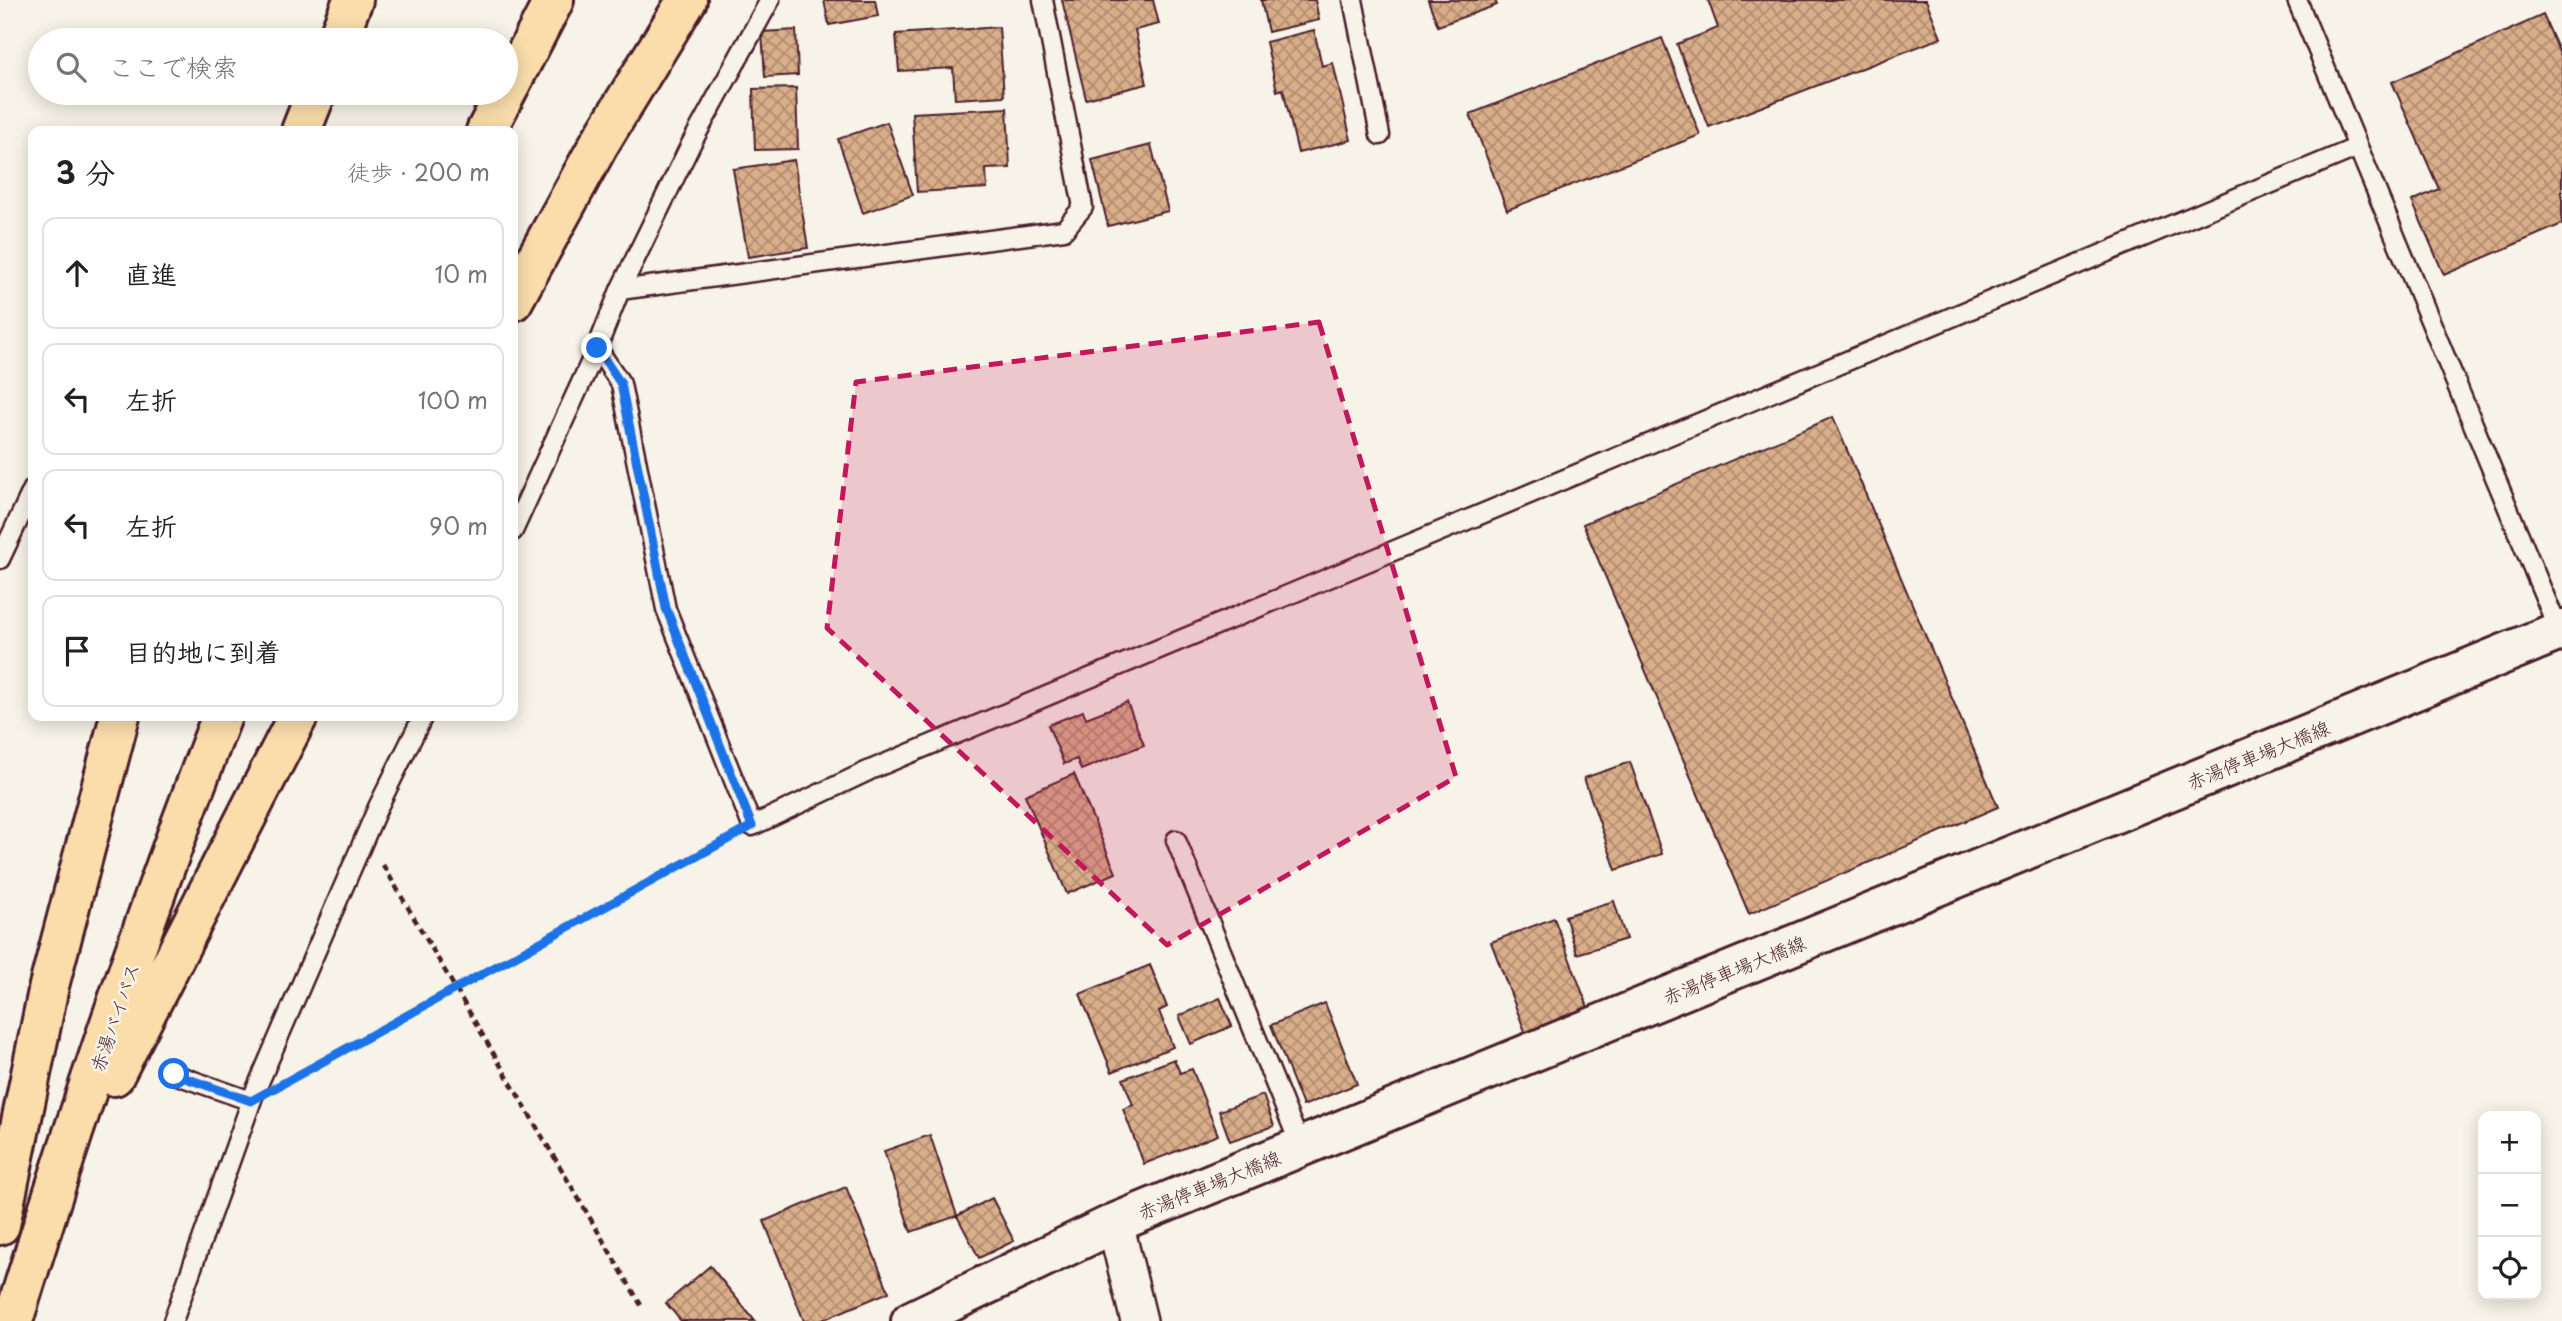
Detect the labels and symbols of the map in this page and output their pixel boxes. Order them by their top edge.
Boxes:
route end [581,332,612,363]
street label: 赤湯停車場大橋線 [2182,713,2334,795]
street label: 赤湯停車場大橋線 [1658,928,1810,1010]
street label: 赤湯バイパス [82,959,146,1075]
route start [158,1058,189,1089]
street label: 赤湯停車場大橋線 [1133,1143,1285,1225]

